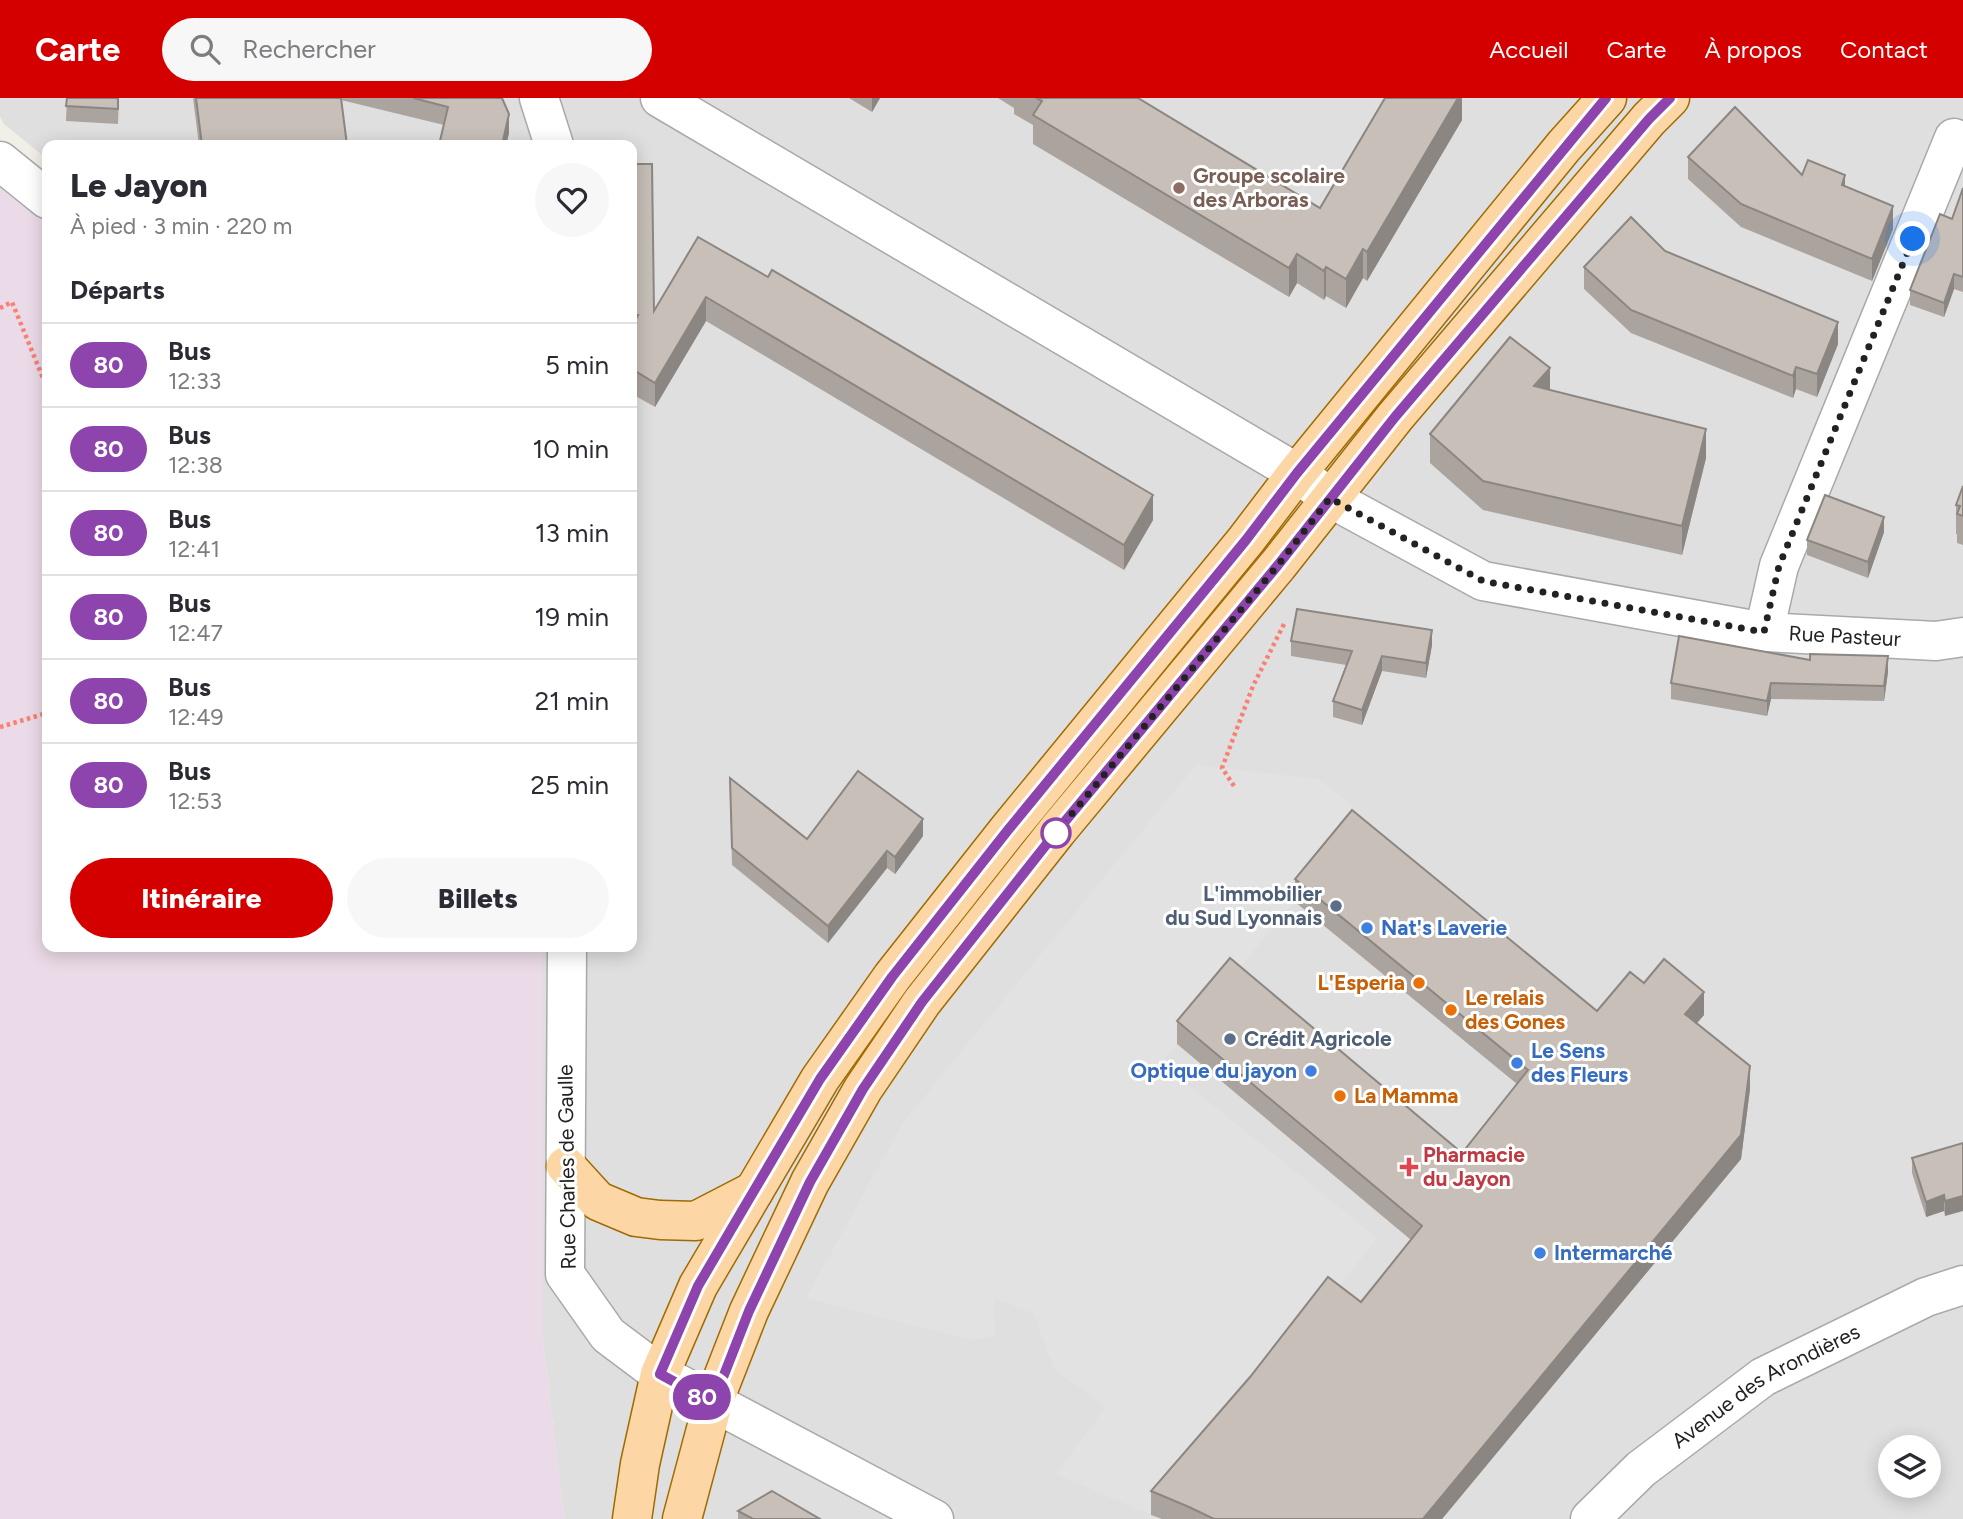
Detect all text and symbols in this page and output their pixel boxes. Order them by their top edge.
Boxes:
search box [162,18,652,81]
text: Carte [35,30,120,69]
icon: search [186,30,224,68]
text: Rechercher [242,33,376,65]
text: Accueil [1489,35,1569,64]
text: Carte [1607,35,1666,64]
text: À propos [1704,35,1802,64]
text: Contact [1840,35,1928,64]
button: heart [535,163,609,237]
place label: Groupe scolaire des Arboras [1193,163,1345,212]
text: Le Jayon [70,166,208,205]
marker: Groupe scolaire des Arboras [1171,180,1187,196]
text: À pied · 3 min · 220 m [70,212,292,240]
your location [1895,221,1930,256]
text: Départs [70,274,165,306]
text: Bus [168,335,211,367]
text: 5 min [545,349,609,381]
text: 80 [93,350,124,379]
text: 12:33 [168,367,221,395]
text: Bus [168,419,211,451]
text: 10 min [533,433,609,465]
text: 80 [93,434,124,463]
text: 12:38 [168,451,223,479]
text: Bus [168,503,211,535]
text: 13 min [535,517,609,549]
text: 80 [93,518,124,547]
text: 12:41 [168,535,220,563]
text: Bus [168,587,211,619]
text: 19 min [534,601,609,633]
text: 80 [93,602,124,631]
text: 12:47 [168,619,223,647]
street label: Rue Pasteur [1788,620,1901,651]
text: Bus [168,671,211,703]
text: 21 min [535,685,609,717]
text: 80 [93,686,124,715]
text: 12:49 [168,703,223,731]
text: Bus [168,755,211,787]
text: 25 min [530,769,609,801]
text: 80 [93,770,124,799]
text: 12:53 [168,787,222,815]
unlabelled marker [1041,818,1071,848]
button: Itinéraire [70,858,333,938]
button: Billets [347,858,609,938]
place label: L'immobilier du Sud Lyonnais [1165,881,1322,930]
marker: L'immobilier du Sud Lyonnais [1328,898,1344,914]
place label: Nat's Laverie [1381,915,1507,940]
marker: Nat's Laverie [1359,920,1375,936]
place label: L'Esperia [1318,970,1405,995]
marker: L'Esperia [1411,975,1427,991]
place label: Le relais des Gones [1465,985,1565,1034]
marker: Le relais des Gones [1443,1002,1459,1018]
place label: Crédit Agricole [1244,1026,1392,1051]
marker: Crédit Agricole [1222,1031,1238,1047]
place label: Le Sens des Fleurs [1531,1038,1628,1087]
marker: Le Sens des Fleurs [1509,1055,1525,1071]
place label: Optique du jayon [1131,1058,1297,1083]
marker: Optique du jayon [1303,1063,1319,1079]
street label: Rue Charles de Gaulle [552,1064,581,1270]
place label: La Mamma [1354,1083,1458,1108]
marker: La Mamma [1332,1088,1348,1104]
place label: Pharmacie du Jayon [1423,1142,1525,1191]
marker: Pharmacie du Jayon [1401,1159,1417,1175]
place label: Intermarché [1554,1240,1673,1265]
marker: Intermarché [1532,1245,1548,1261]
street label: Avenue des Arondières [1667,1318,1864,1453]
line badge: 80 [670,1374,734,1420]
text: 80 [687,1382,717,1411]
map controls [1878,1435,1941,1498]
button: layers [1878,1435,1941,1498]

